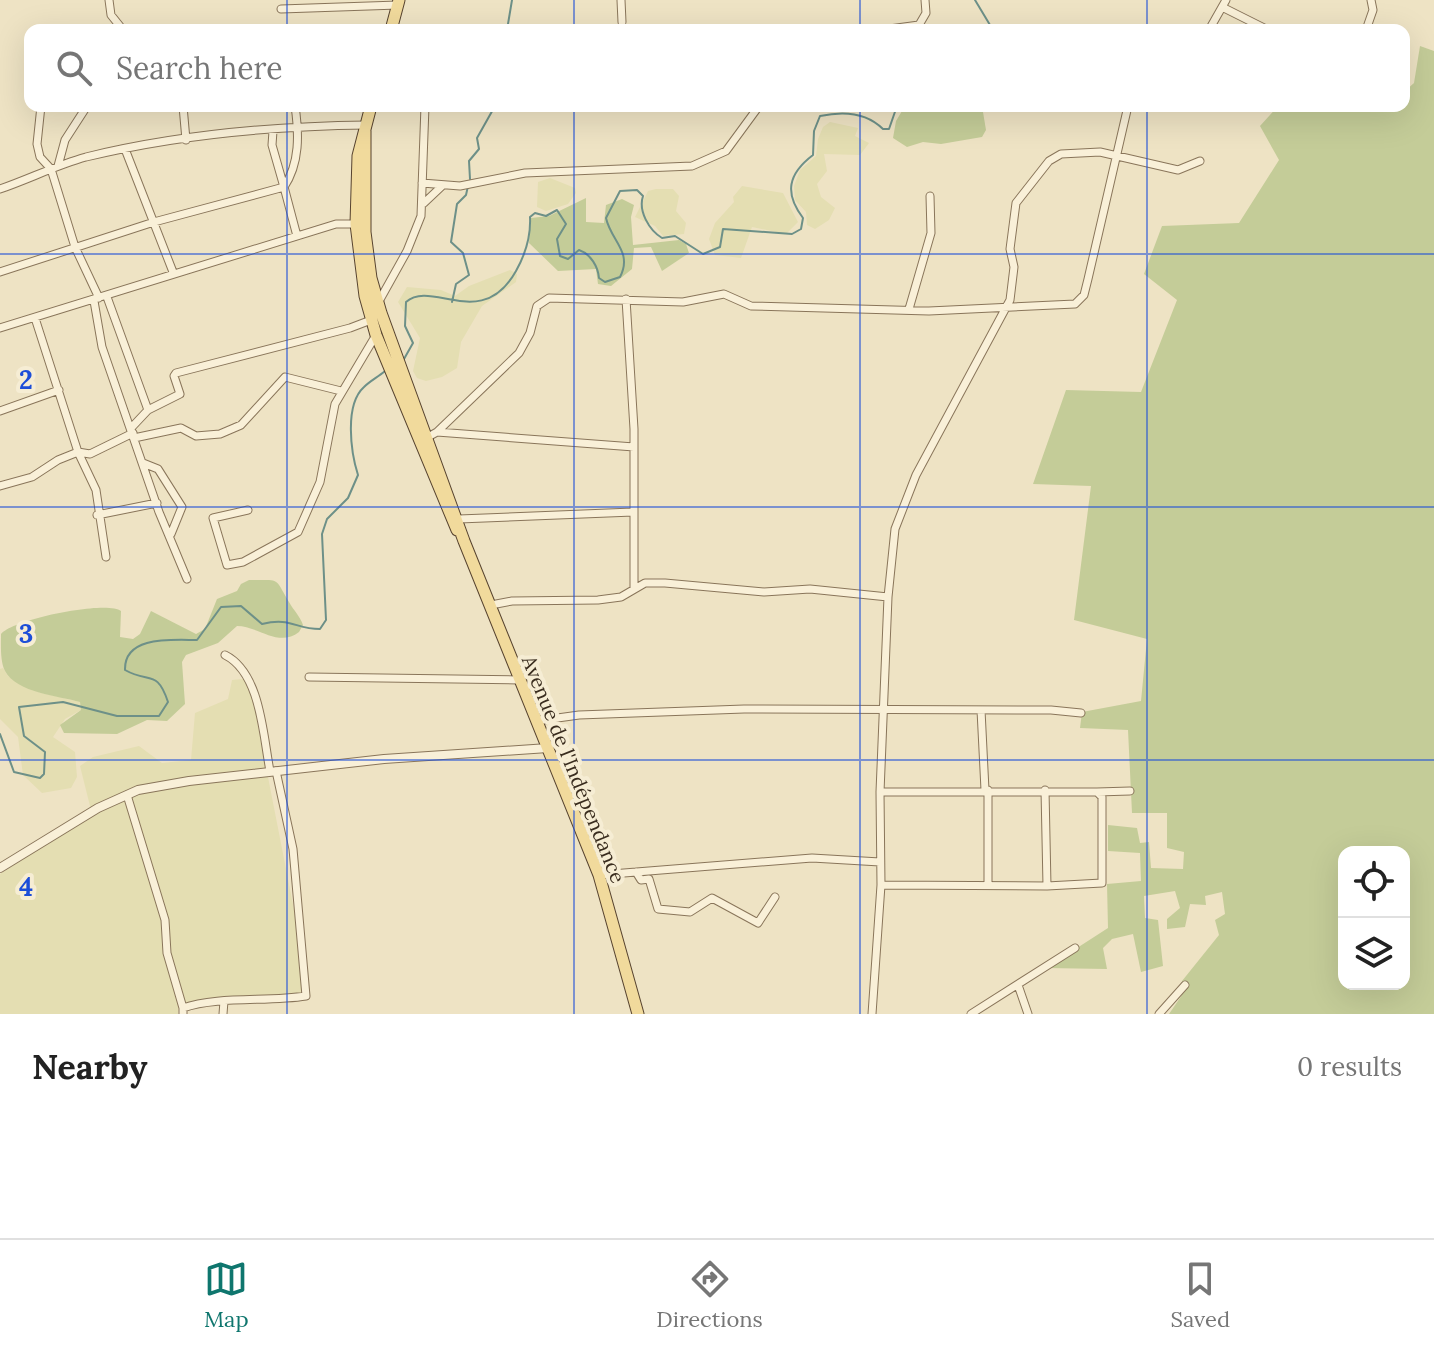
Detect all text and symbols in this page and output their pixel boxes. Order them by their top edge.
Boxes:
search box [24,24,1410,112]
icon: search [52,46,96,90]
text: Search here [116,49,283,87]
text: 2 [19,363,33,396]
text: 3 [19,617,33,650]
street label: Avenue de l'Indépendance [517,651,631,886]
map controls [1338,846,1410,990]
button: locate [1338,846,1410,918]
text: 4 [19,870,33,903]
button: layers [1338,918,1410,990]
text: Nearby [32,1045,148,1088]
text: 0 results [1297,1050,1402,1083]
tab: Map [204,1257,249,1333]
tab: Directions [656,1257,763,1333]
tab: Saved [1171,1257,1230,1333]

